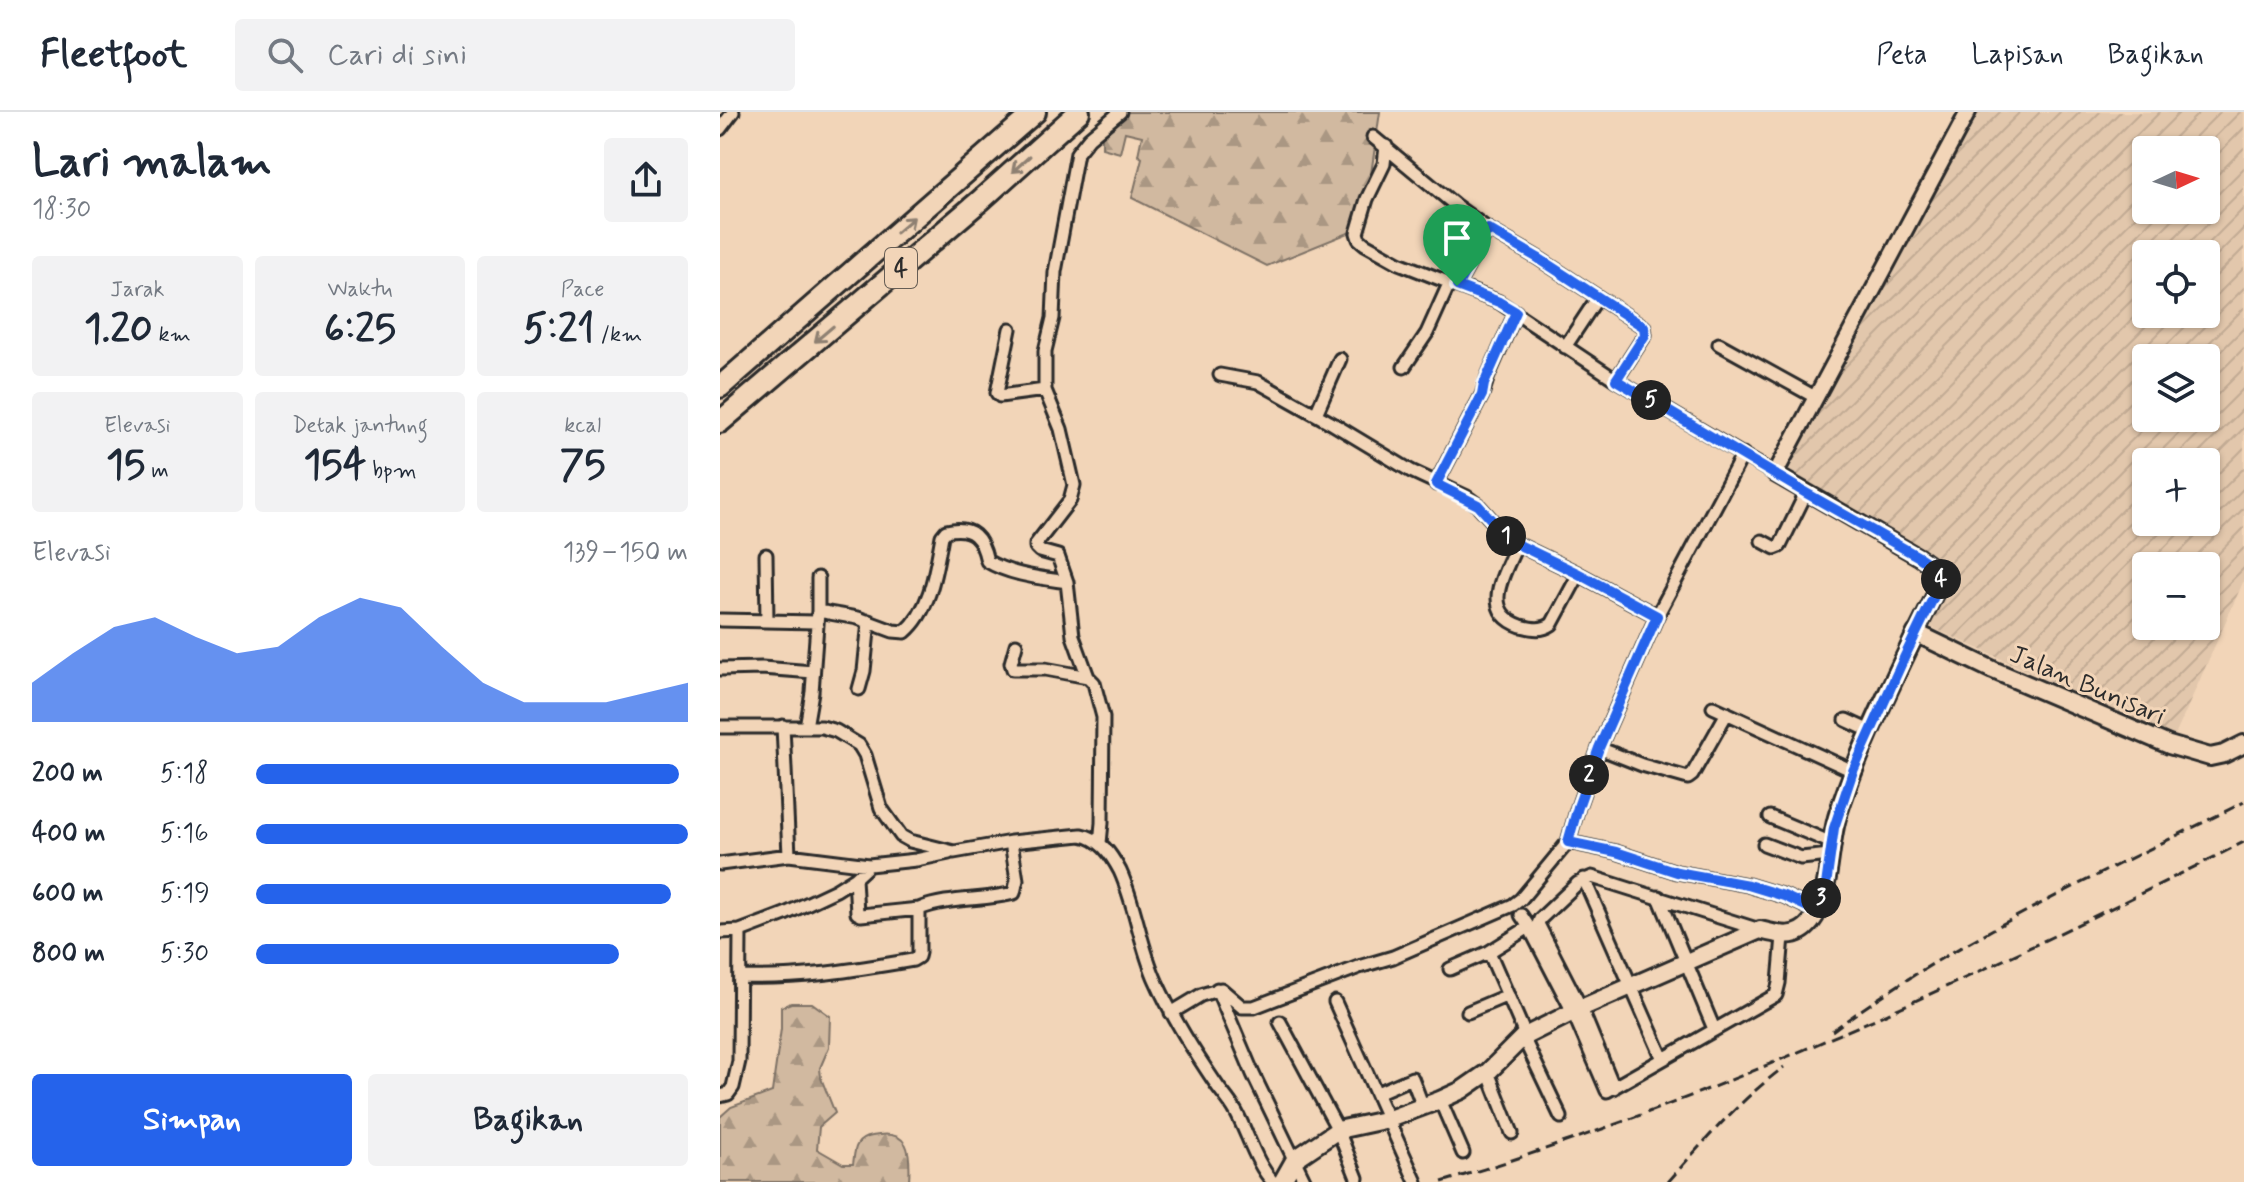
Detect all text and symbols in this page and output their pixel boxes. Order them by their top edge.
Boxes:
search box [235,19,795,91]
text: Fleetfoot [40,31,187,80]
icon: search [263,33,307,77]
text: Cari di sini [327,36,467,75]
text: Peta [1876,37,1927,74]
text: Lapisan [1971,37,2064,74]
text: Bagikan [2108,37,2204,74]
text: Lari malam [32,134,272,192]
north arrow [2132,136,2220,224]
map controls [2132,136,2220,640]
button: share [604,138,688,222]
one-way arrow [1012,155,1032,173]
text: 18:30 [32,193,91,227]
pin [1423,204,1491,286]
one-way arrow [895,216,915,234]
icon: arrive [1435,216,1479,260]
button: locate [2132,240,2220,328]
road number: 4 [885,248,917,288]
text: Jarak [110,276,164,304]
text: Waktu [328,276,392,304]
text: Pace [561,276,605,304]
text: 1.20 [84,304,153,356]
text: 6:25 [324,304,396,356]
text: 5:21 [523,304,595,356]
text: km [153,321,191,349]
text: /km [595,321,642,349]
one-way arrow [814,325,835,343]
button: layers [2132,344,2220,432]
pin: 5 [1631,380,1671,420]
text: 5 [1644,386,1658,414]
text: Elevasi [104,412,171,440]
text: Detak jantung [292,412,428,440]
text: kcal [564,412,601,440]
text: 15 [106,440,145,492]
text: 154 [303,440,366,492]
text: 75 [560,440,605,492]
button: + [2132,448,2220,536]
text: m [145,457,169,485]
text: bpm [366,457,417,485]
pin: 1 [1486,516,1526,556]
text: 1 [1501,522,1511,550]
text: Elevasi [32,536,111,570]
text: 139–150 m [563,536,688,570]
button: − [2132,552,2220,640]
pin: 4 [1921,559,1961,599]
text: 4 [1935,565,1947,593]
street label: Jalan Bunisari [2004,638,2170,734]
pin: 2 [1569,755,1609,795]
text: 200 m [32,757,103,791]
text: 5:18 [160,757,208,791]
text: 2 [1584,761,1594,789]
text: 400 m [32,817,105,851]
text: 5:16 [160,817,209,851]
text: 600 m [32,877,104,911]
text: 5:19 [160,877,210,911]
pin: 3 [1801,878,1841,918]
text: 3 [1816,884,1826,912]
text: 800 m [32,937,105,971]
text: 5:30 [160,937,209,971]
button: Simpan [32,1074,352,1166]
button: Bagikan [368,1074,688,1166]

